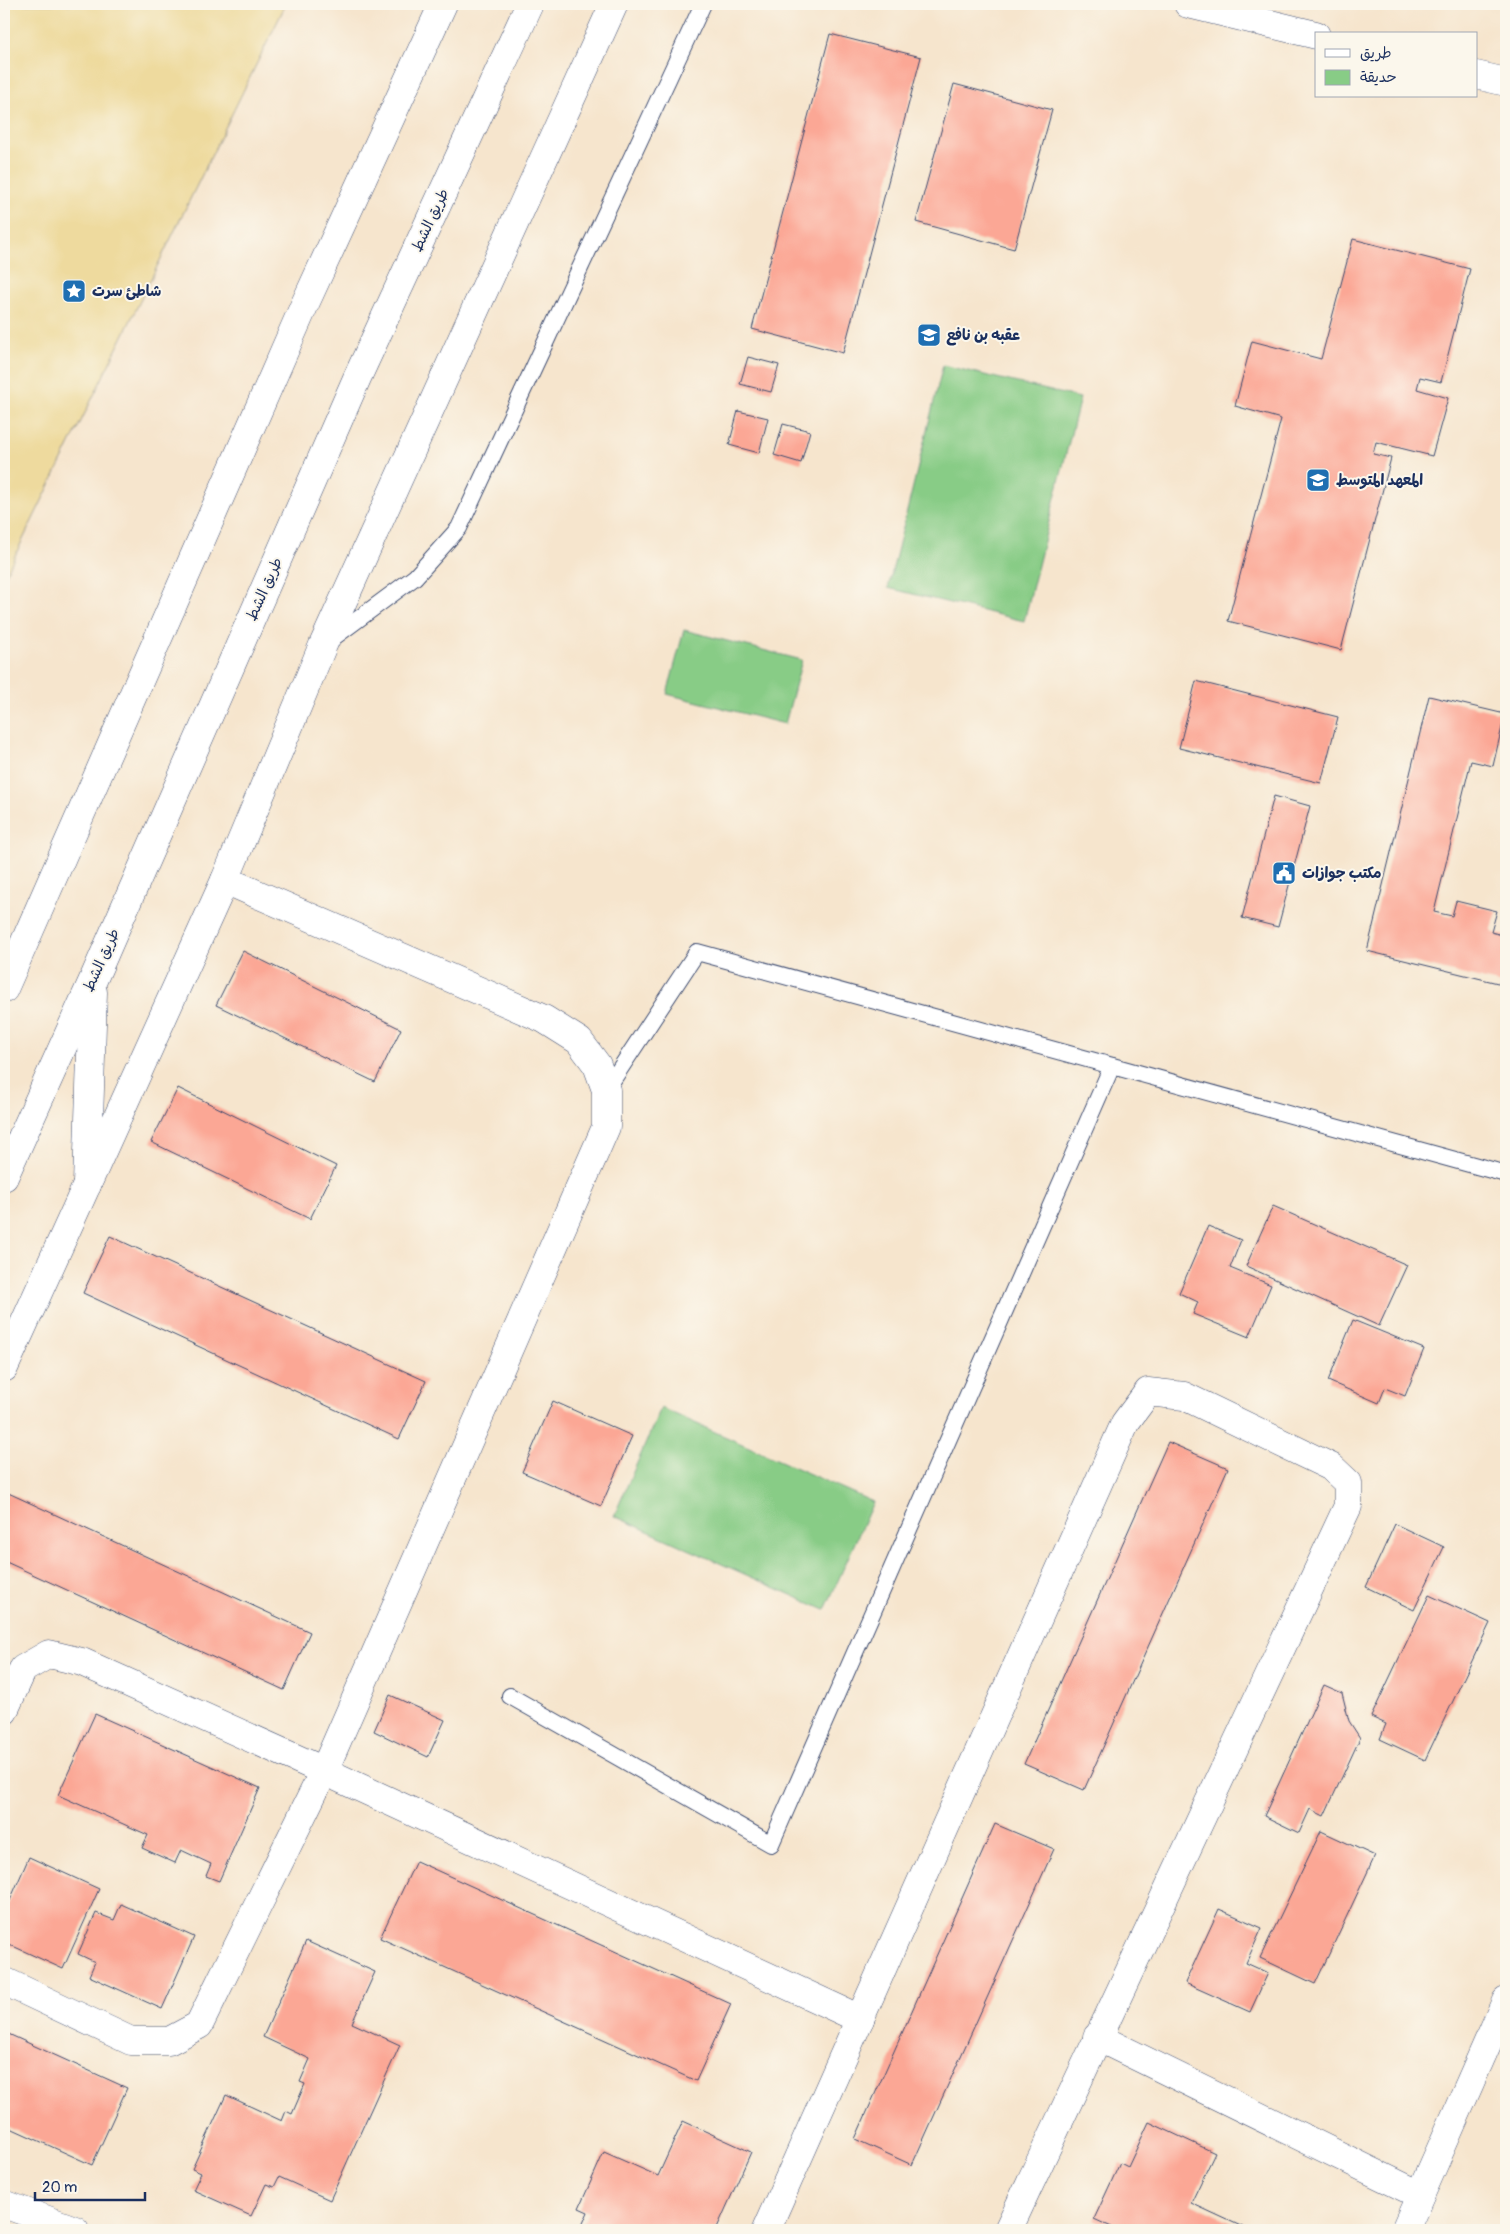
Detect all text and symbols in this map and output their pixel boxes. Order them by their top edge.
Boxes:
legend [1315,32,1478,98]
text: طريق [1360,44,1392,63]
text: حديقة [1360,68,1397,87]
street label: طريق الشط [408,186,453,255]
place icon: شاطئ سرت [61,278,87,304]
place label: شاطئ سرت [92,282,161,301]
school or university icon: عقبه بن نافع [916,322,942,348]
place label: عقبه بن نافع [946,326,1020,346]
school or university icon: المعهد المتوسط [1305,467,1331,493]
place label: المعهد المتوسط [1336,471,1423,490]
street label: طريق الشط [242,555,287,624]
public building icon: مكتب جوازات [1271,860,1297,886]
place label: مكتب جوازات [1302,864,1382,883]
street label: طريق الشط [79,926,124,995]
scale bar [35,2169,145,2201]
text: 20 m [42,2178,77,2197]

